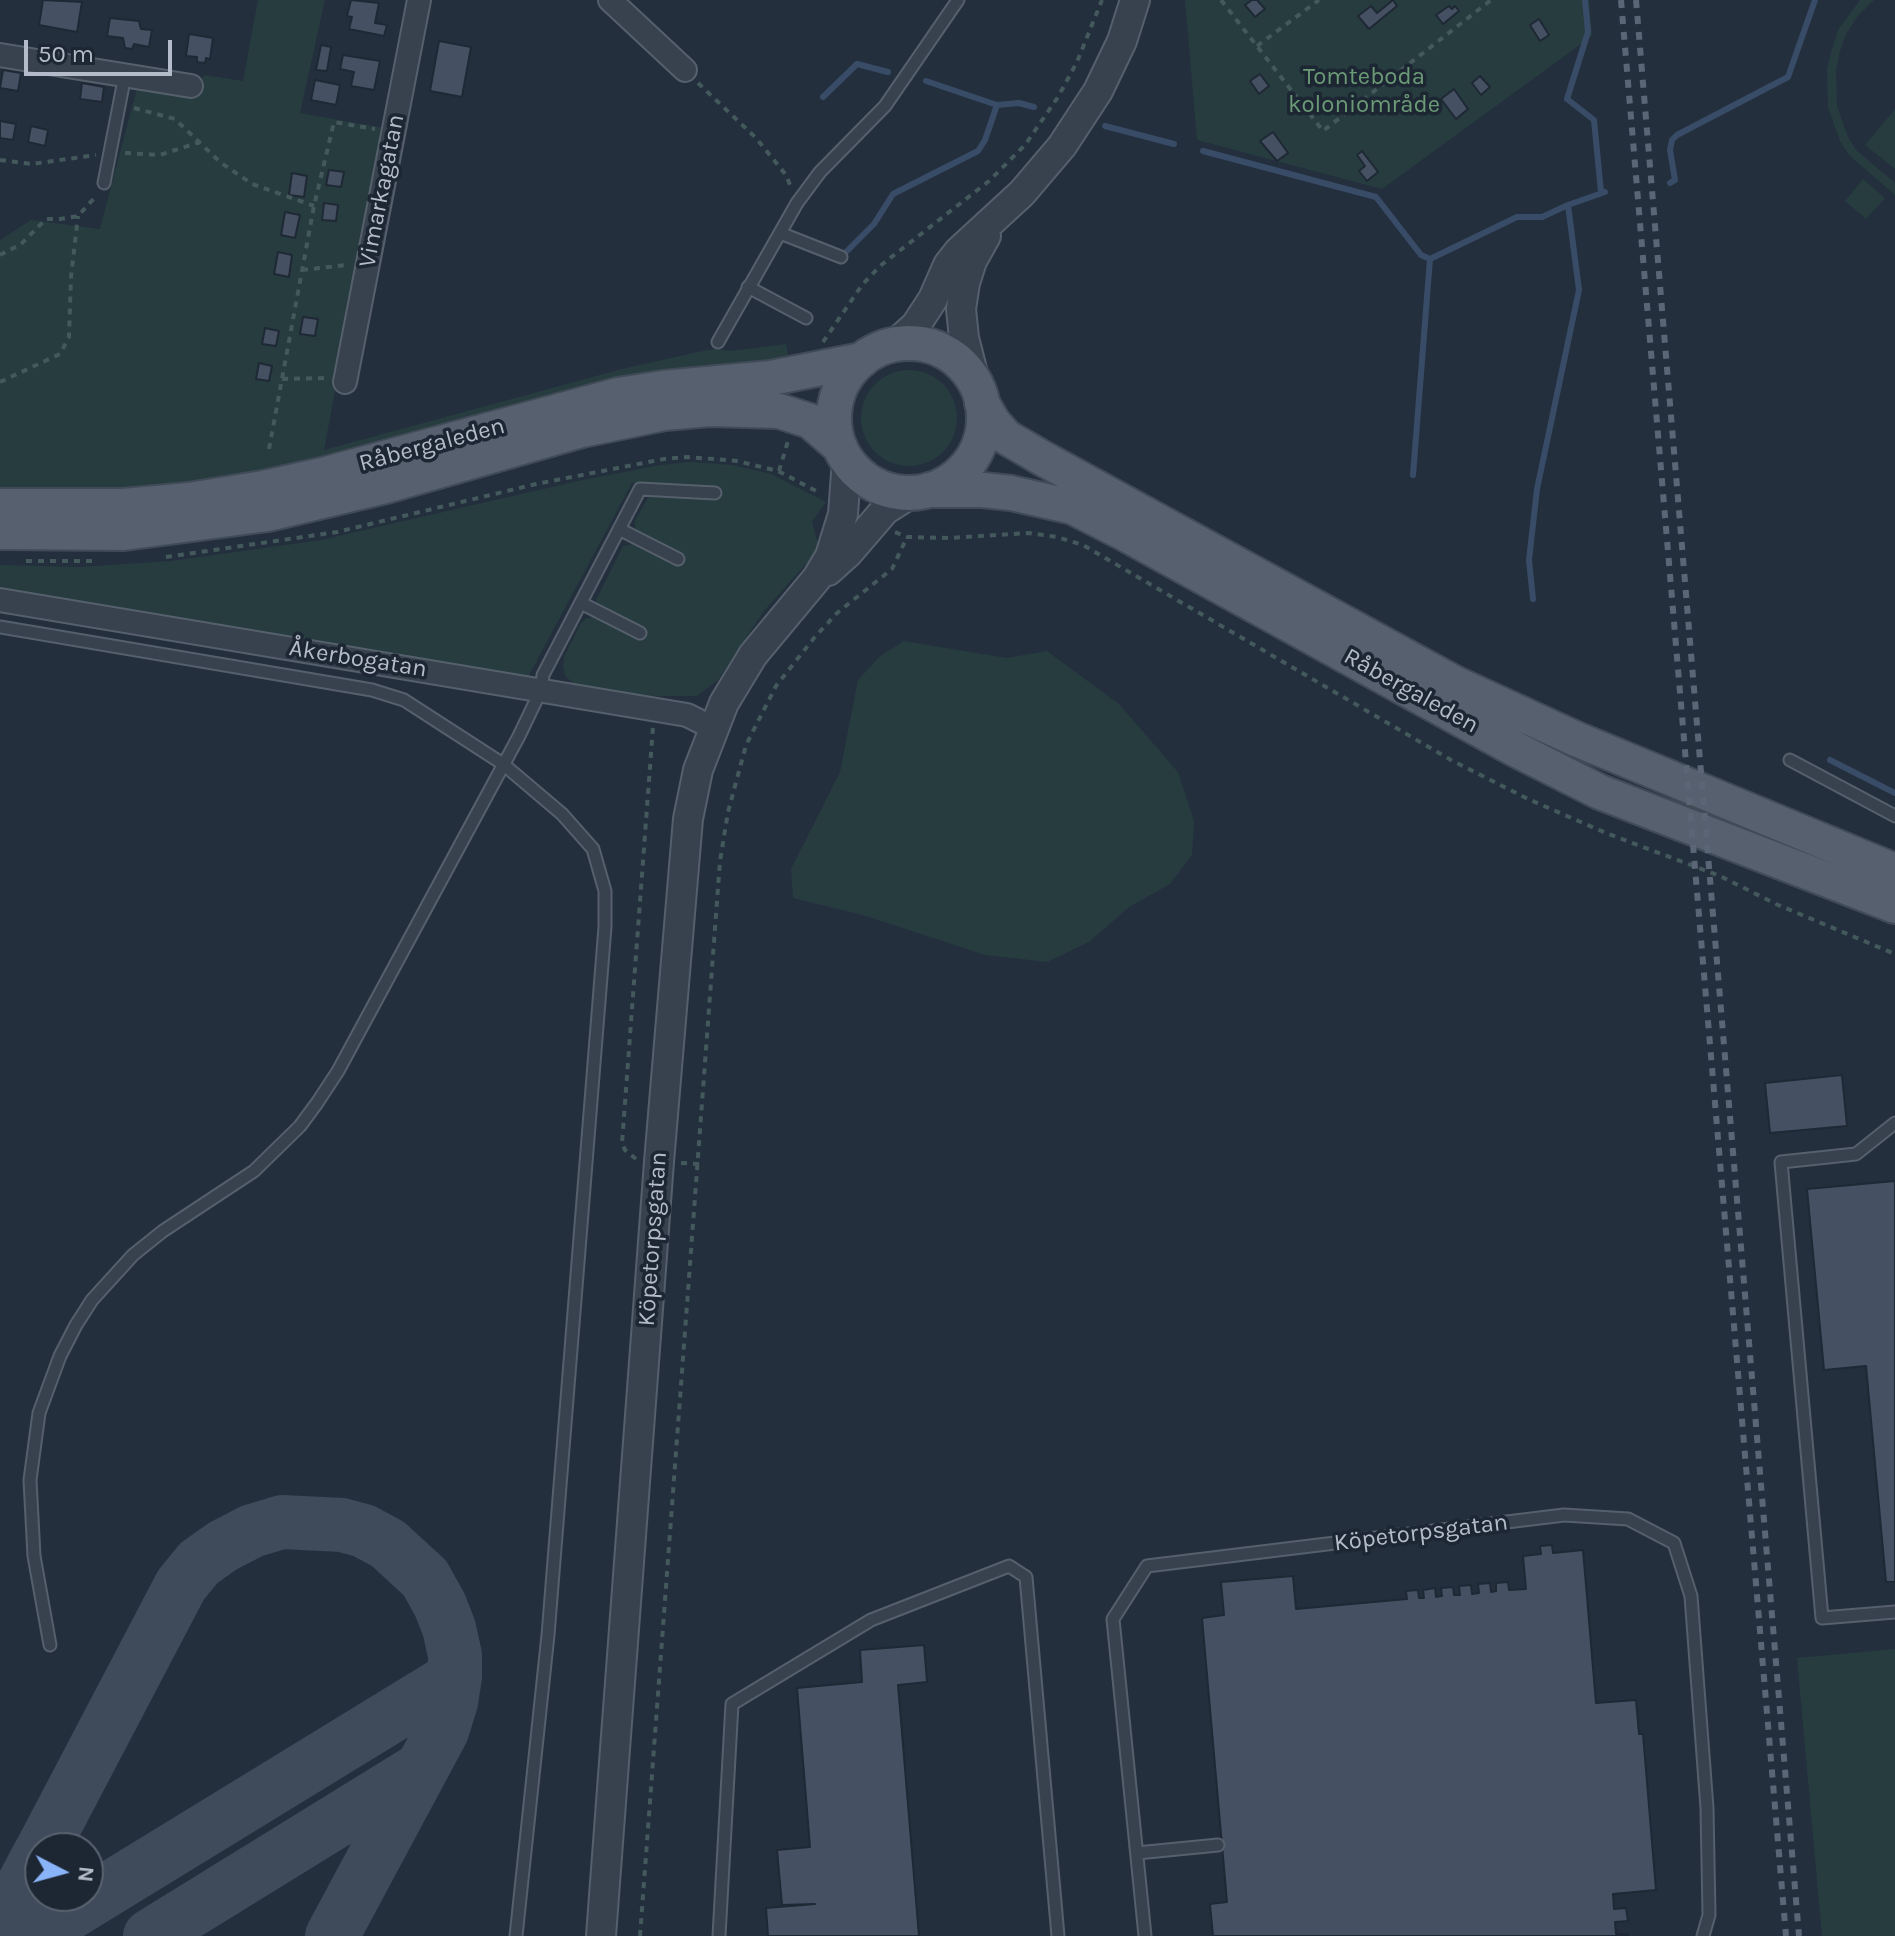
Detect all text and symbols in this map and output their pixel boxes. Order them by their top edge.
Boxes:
scale bar [28,24,176,74]
text: 50 m [38,40,94,68]
park label: Tomteboda koloniområde [1288,63,1440,119]
street label: Vimarkagatan [353,112,411,270]
street label: Råbergaleden [356,412,508,478]
street label: Åkerbogatan [287,634,429,684]
street label: Råbergaleden [1339,642,1483,740]
street label: Köpetorpsgatan [633,1151,673,1327]
street label: Köpetorpsgatan [1332,1508,1510,1558]
north arrow [24,1832,104,1912]
text: N [72,1865,100,1884]

